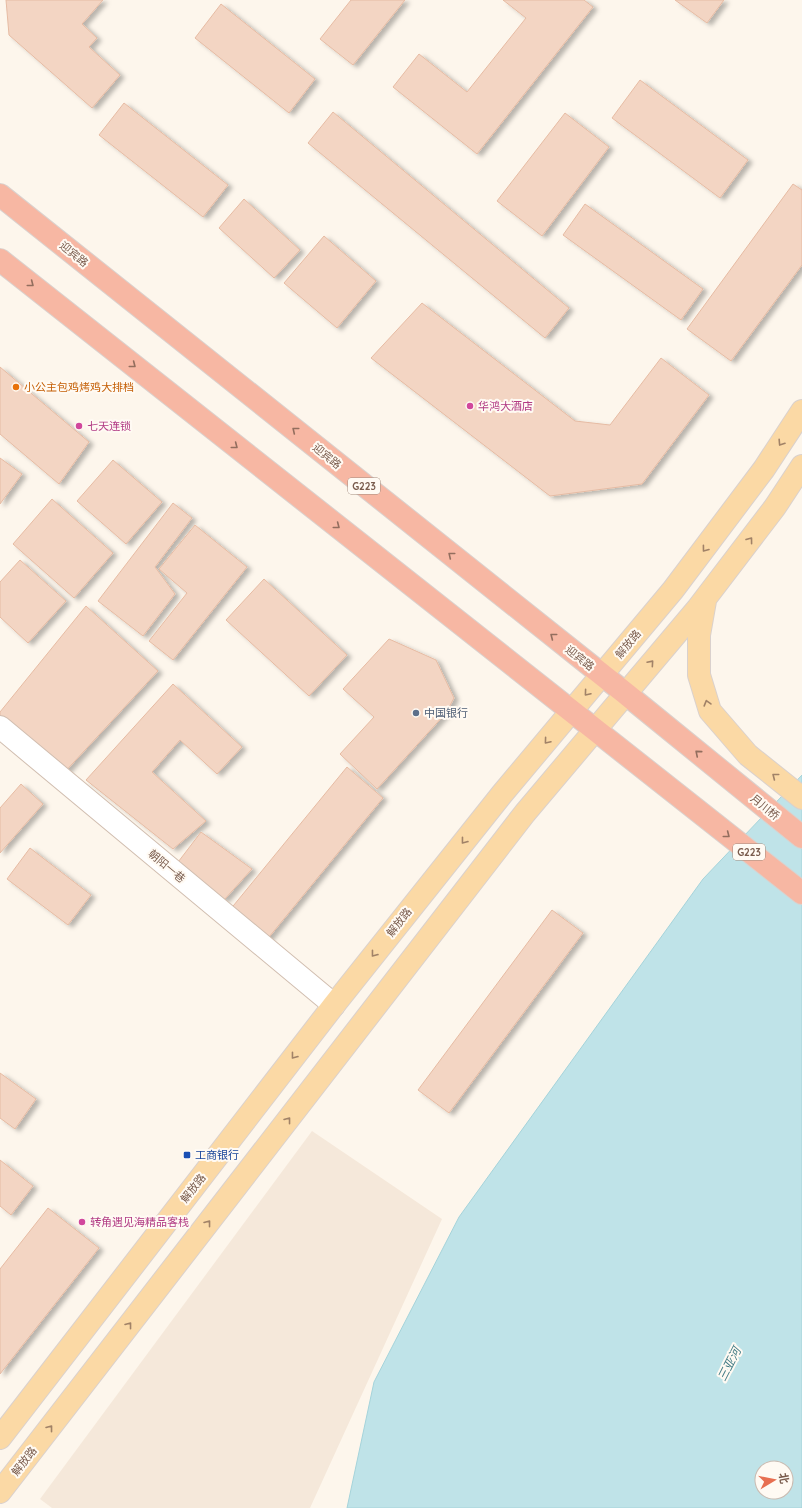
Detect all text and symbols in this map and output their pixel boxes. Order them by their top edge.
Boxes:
street label: 迎宾路 [57,238,91,270]
one-way arrow [26,280,33,287]
one-way arrow [128,360,135,367]
place label: 小公主包鸡烤鸡大排档 [24,380,134,394]
marker: 小公主包鸡烤鸡大排档 [11,382,21,392]
place label: 华鸿大酒店 [478,399,533,413]
marker: 华鸿大酒店 [465,401,475,411]
place label: 七天连锁 [87,419,131,433]
marker: 七天连锁 [74,421,84,431]
one-way arrow [292,428,300,435]
one-way arrow [778,439,786,446]
street label: 迎宾路 [310,440,344,472]
one-way arrow [230,441,237,448]
road number: G223 [348,478,380,494]
one-way arrow [332,521,339,528]
one-way arrow [745,538,752,545]
one-way arrow [702,544,709,551]
one-way arrow [449,552,456,559]
street label: 解放路 [612,627,644,661]
one-way arrow [550,634,558,641]
street label: 迎宾路 [563,642,597,674]
one-way arrow [646,661,653,668]
one-way arrow [585,688,592,695]
one-way arrow [703,700,712,707]
place label: 中国银行 [424,706,468,720]
marker: 中国银行 [411,708,421,718]
one-way arrow [544,736,551,743]
one-way arrow [695,750,702,757]
one-way arrow [773,774,780,781]
street label: 月川桥 [748,791,782,823]
one-way arrow [723,830,730,837]
one-way arrow [462,837,469,844]
road number: G223 [733,844,765,860]
street label: 朝阳一巷 [146,846,188,886]
street label: 解放路 [383,905,415,939]
one-way arrow [372,949,379,956]
one-way arrow [292,1052,299,1059]
one-way arrow [283,1117,290,1124]
place label: 工商银行 [195,1148,239,1162]
marker: 工商银行 [182,1150,192,1160]
street label: 解放路 [177,1171,209,1205]
place label: 转角遇见海精品客栈 [90,1215,189,1229]
marker: 转角遇见海精品客栈 [77,1217,87,1227]
one-way arrow [204,1220,211,1227]
one-way arrow [124,1323,131,1330]
water label: 三亚河 [714,1343,745,1383]
one-way arrow [45,1426,52,1433]
street label: 解放路 [8,1444,40,1478]
north arrow [754,1460,794,1500]
text: 北 [776,1472,792,1485]

